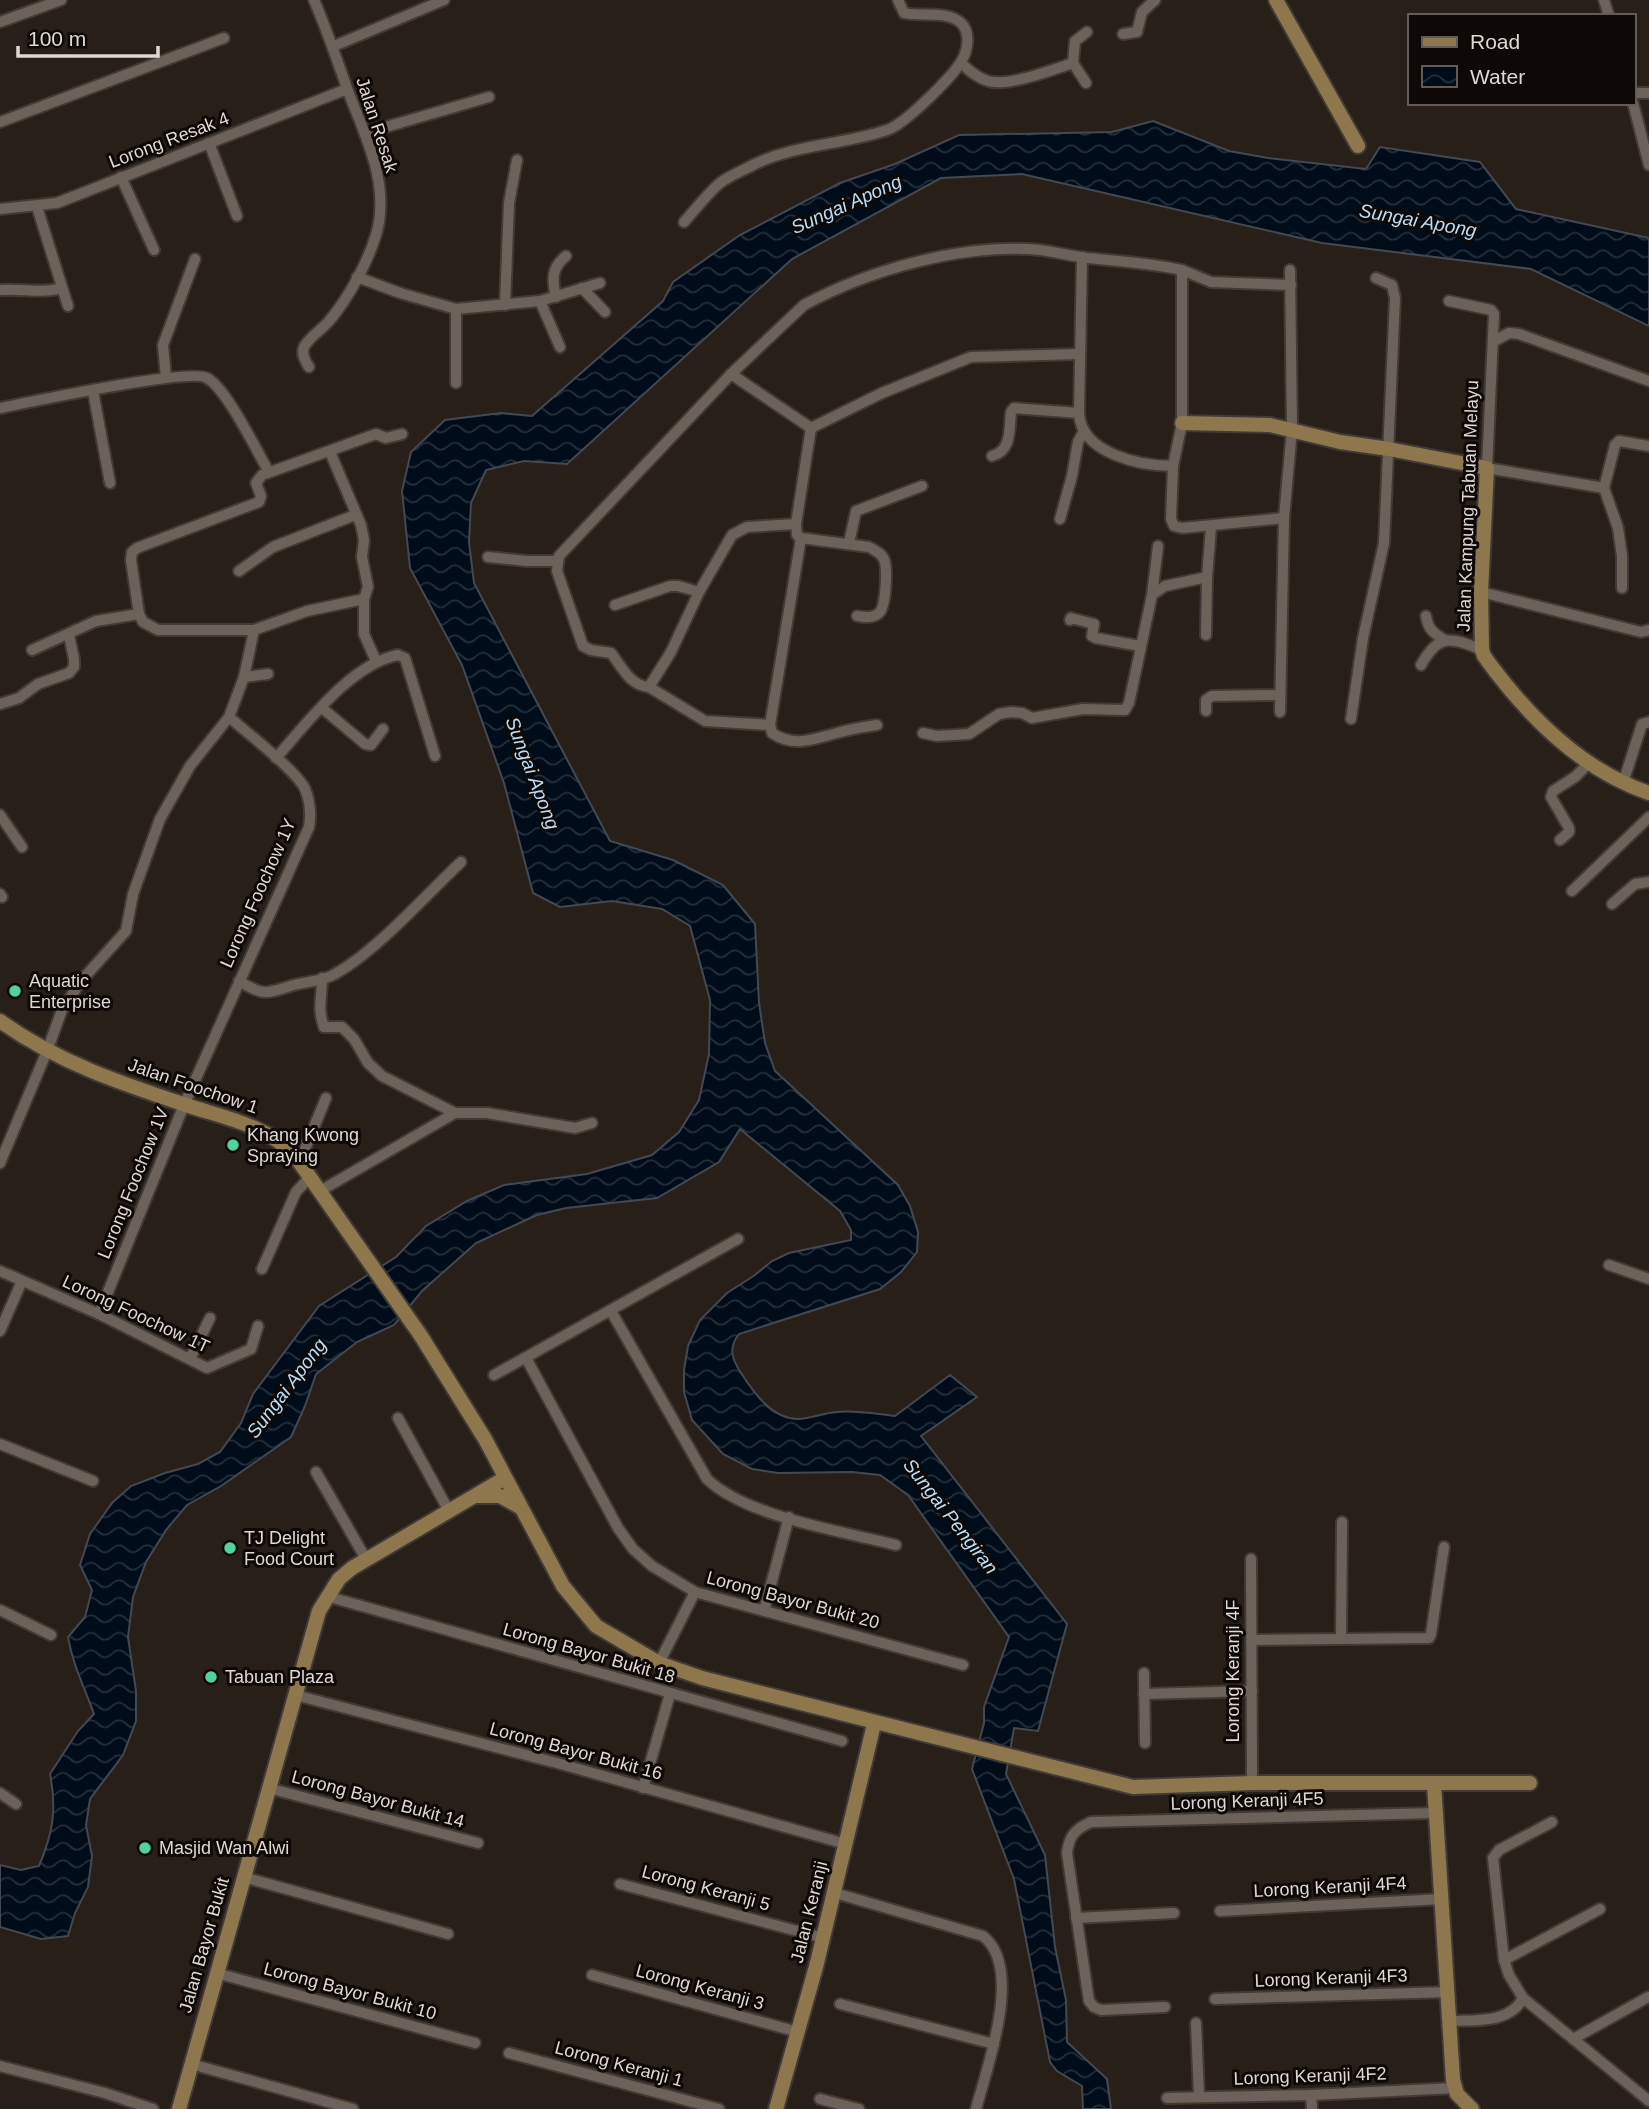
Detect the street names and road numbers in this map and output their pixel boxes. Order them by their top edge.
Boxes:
street label: Jalan Resak [352,75,402,176]
street label: Lorong Resak 4 [106,108,232,172]
street label: Jalan Kampung Tabuan Melayu [1454,380,1482,632]
street label: Lorong Foochow 1Y [216,815,300,971]
street label: Jalan Foochow 1 [125,1054,261,1118]
street label: Lorong Foochow 1V [94,1105,172,1261]
street label: Lorong Foochow 1T [59,1271,213,1357]
street label: Lorong Bayor Bukit 20 [704,1567,882,1633]
street label: Lorong Keranji 4F [1223,1599,1243,1743]
street label: Lorong Bayor Bukit 18 [501,1619,677,1687]
street label: Lorong Bayor Bukit 16 [487,1718,665,1784]
street label: Lorong Bayor Bukit 14 [289,1766,467,1832]
street label: Lorong Keranji 4F5 [1170,1788,1324,1814]
street label: Jalan Keranji [787,1859,831,1965]
street label: Lorong Keranji 5 [640,1861,772,1915]
street label: Lorong Keranji 4F4 [1253,1873,1407,1901]
street label: Jalan Bayor Bukit [175,1875,233,2015]
street label: Lorong Bayor Bukit 10 [261,1958,439,2024]
street label: Lorong Keranji 3 [634,1960,766,2014]
street label: Lorong Keranji 4F3 [1254,1965,1408,1991]
street label: Lorong Keranji 1 [553,2037,685,2091]
street label: Lorong Keranji 4F2 [1233,2063,1387,2089]

